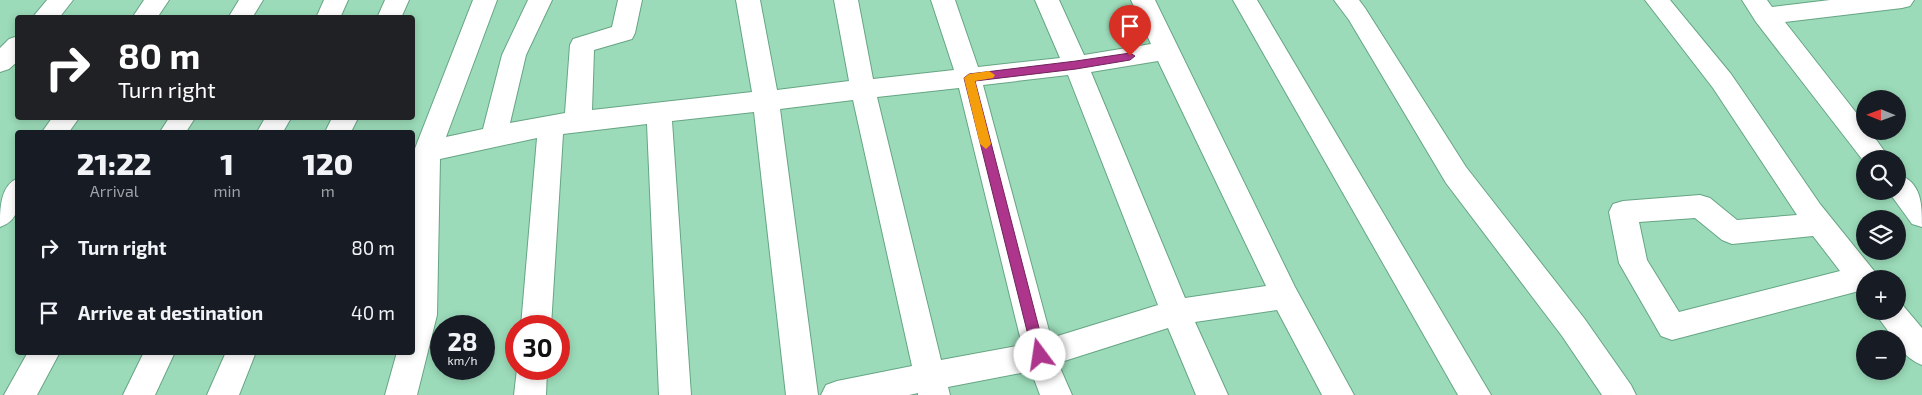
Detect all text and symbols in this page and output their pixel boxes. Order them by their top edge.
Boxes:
pin [1109,5,1151,56]
icon: arrive [1116,12,1144,40]
text: 80 m [118,34,200,76]
icon: right [35,35,100,100]
text: Turn right [118,76,216,102]
north arrow [1856,90,1906,140]
map controls [1856,90,1906,380]
text: 21:22 [77,145,152,181]
text: 1 [220,145,234,181]
text: 120 [303,145,353,181]
button: search [1856,150,1906,200]
text: Arrival [90,181,139,200]
text: min [213,181,241,200]
text: m [321,181,335,200]
button: layers [1856,210,1906,260]
icon: right [35,234,63,262]
text: Turn right [78,236,166,259]
text: 80 m [351,236,395,259]
button: + [1856,270,1906,320]
icon: arrive [35,299,63,327]
text: Arrive at destination [78,301,263,324]
text: 40 m [351,301,395,324]
speed limit sign: 30 [505,315,570,380]
text: 28 [447,326,478,356]
position arrow [1013,328,1065,380]
button: − [1856,330,1906,380]
text: km/h [448,353,477,367]

